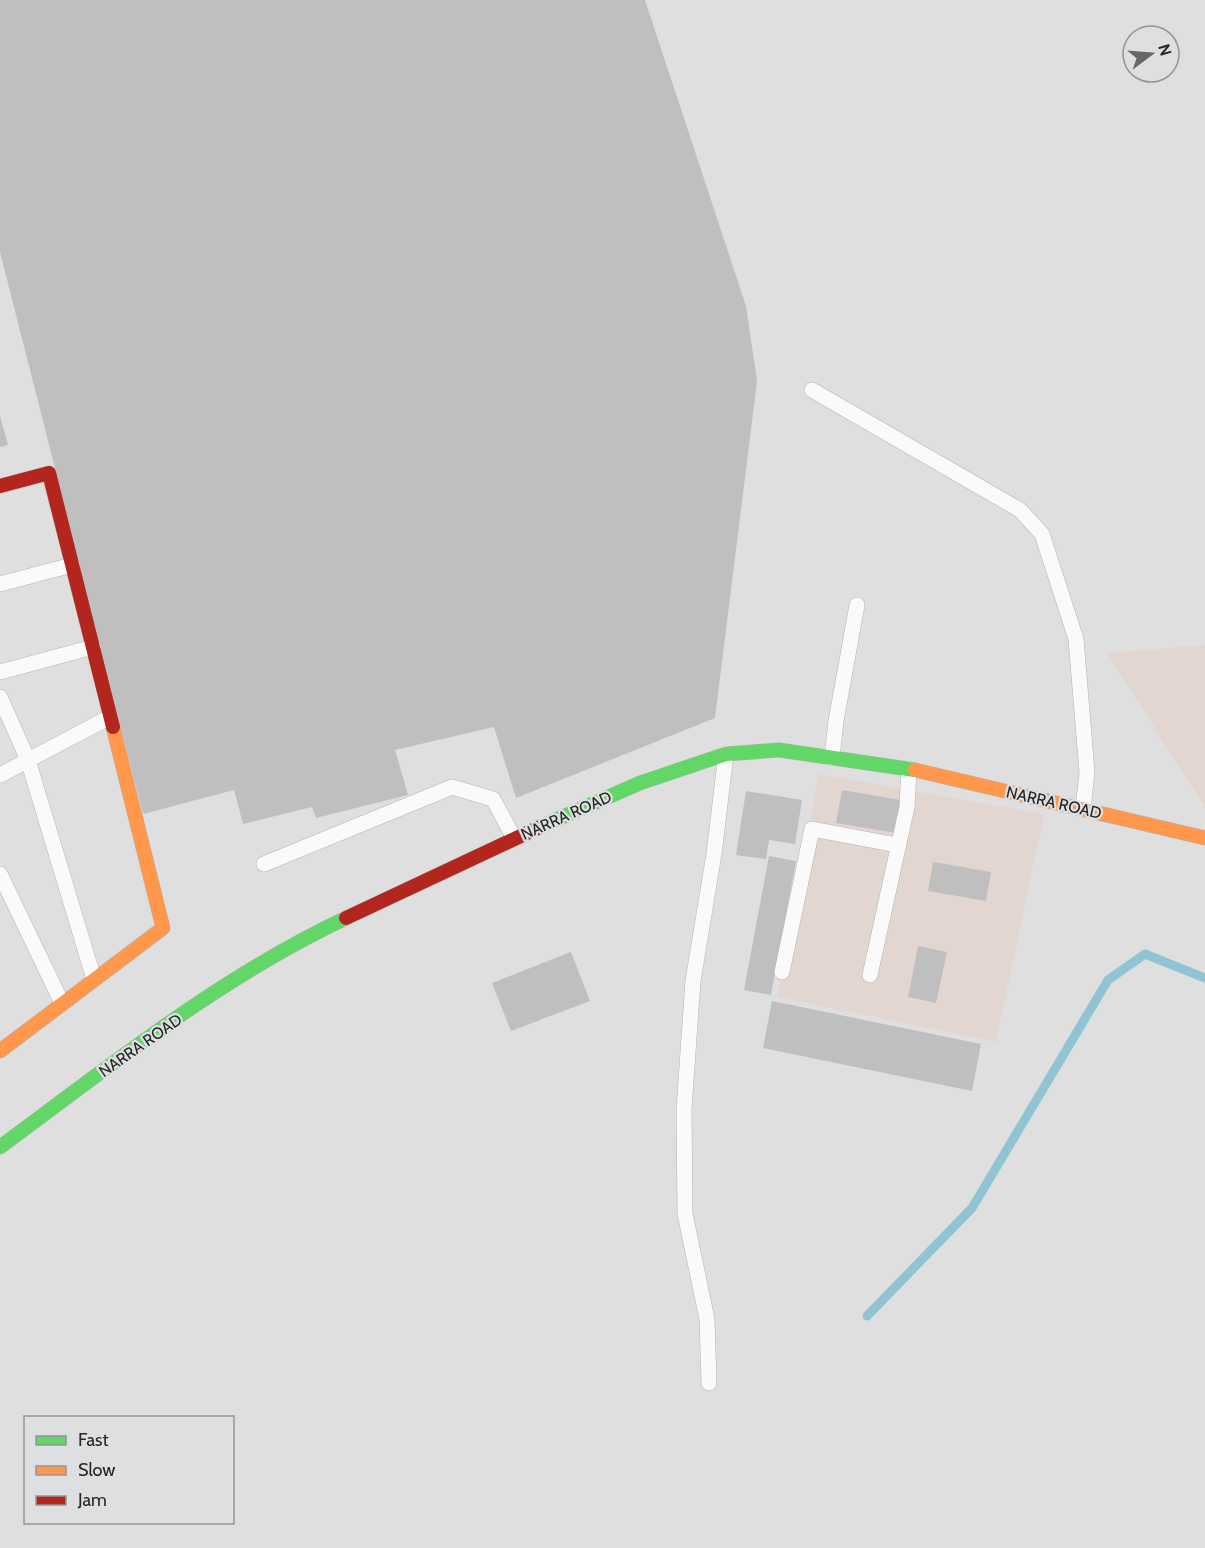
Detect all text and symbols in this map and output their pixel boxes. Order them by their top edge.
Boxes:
north arrow [1121,24,1181,84]
text: N [1154,42,1176,58]
street label: NARRA ROAD [1004,782,1103,823]
street label: NARRA ROAD [518,787,614,844]
street label: NARRA ROAD [95,1010,186,1081]
legend [24,1416,234,1524]
text: Fast [78,1429,109,1451]
text: Slow [78,1459,115,1481]
text: Jam [77,1489,107,1511]

